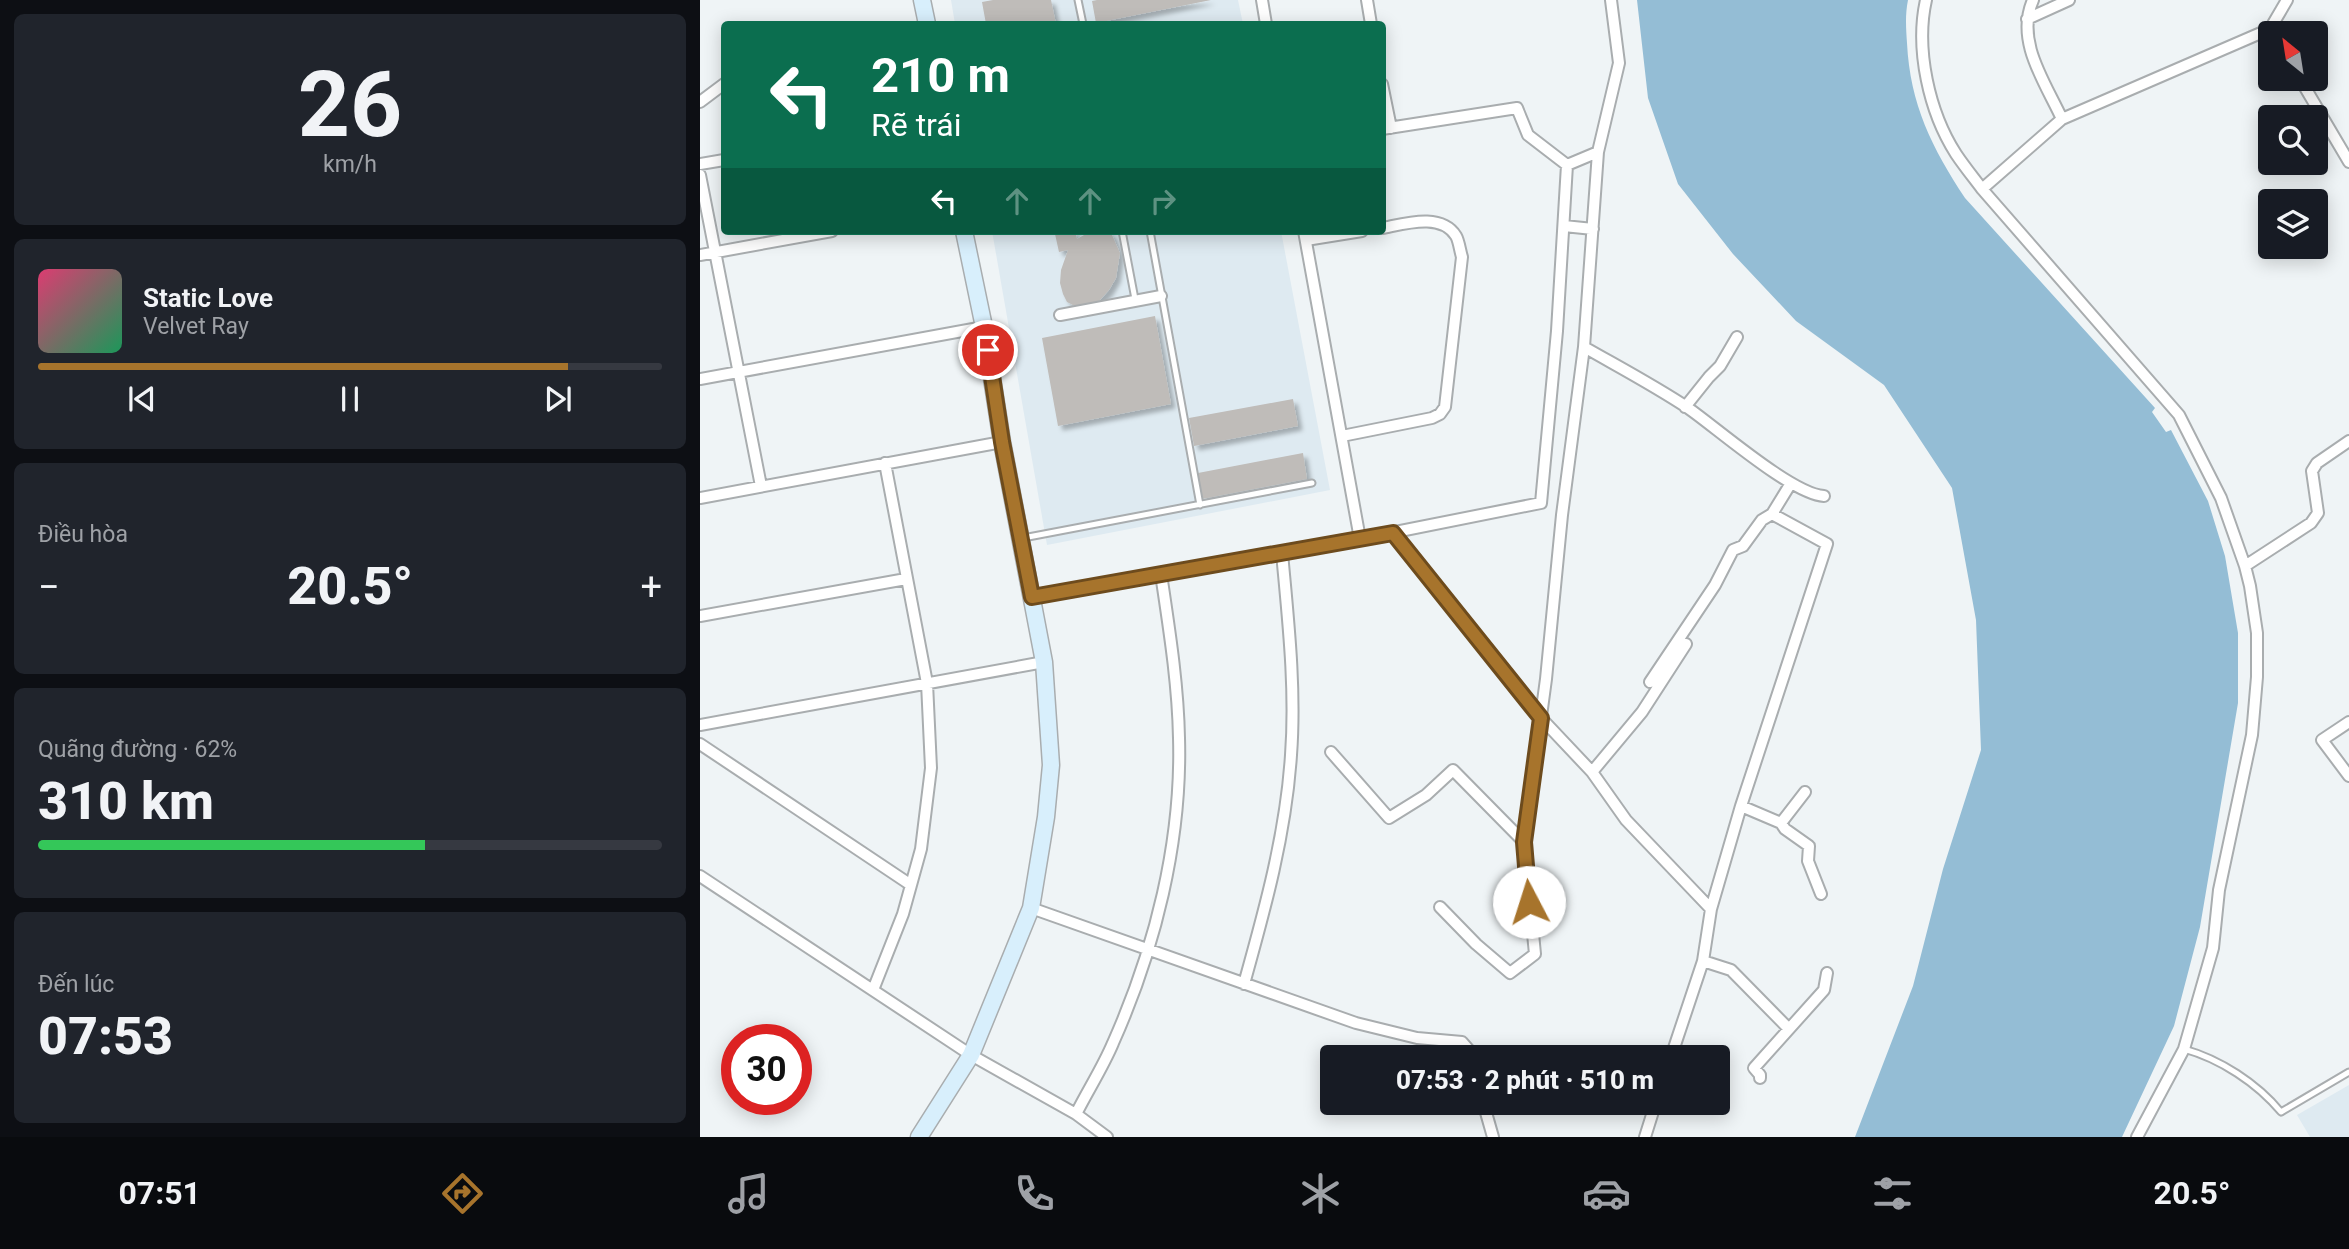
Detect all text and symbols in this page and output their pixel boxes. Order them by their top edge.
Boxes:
north arrow [2258,21,2328,91]
map controls [2258,21,2328,259]
text: 210 m [871,47,1010,104]
icon: left [756,49,847,140]
text: 26 [298,52,402,158]
button: search [2258,105,2328,175]
text: Rẽ trái [871,106,962,144]
text: km/h [323,151,377,178]
icon: left [925,182,963,220]
icon: ahead [998,182,1036,220]
icon: ahead [1071,182,1109,220]
icon: right [1144,182,1182,220]
button: layers [2258,189,2328,259]
text: Static Love [143,283,273,313]
text: Velvet Ray [143,313,249,340]
pin [958,320,1018,380]
icon: arrive [969,331,1007,369]
icon: previous [123,380,161,418]
icon: pause [331,380,369,418]
icon: next [539,380,577,418]
text: Điều hòa [38,521,128,548]
text: 20.5° [287,556,413,617]
text: − [38,565,60,609]
text: + [640,565,662,609]
text: Quãng đường · 62% [38,736,237,763]
text: 310 km [38,771,214,832]
position arrow [1492,865,1566,939]
text: Đến lúc [38,971,114,998]
text: 07:53 [38,1006,173,1067]
speed limit sign: 30 [721,1024,812,1115]
text: 07:53 · 2 phút · 510 m [1396,1065,1654,1095]
icon: directions [438,1169,487,1218]
icon: music [724,1169,773,1218]
icon: phone [1010,1169,1059,1218]
icon: climate [1296,1169,1345,1218]
icon: car [1582,1169,1631,1218]
icon: filters [1868,1169,1917,1218]
text: 07:51 [118,1174,201,1212]
text: 20.5° [2154,1174,2230,1212]

